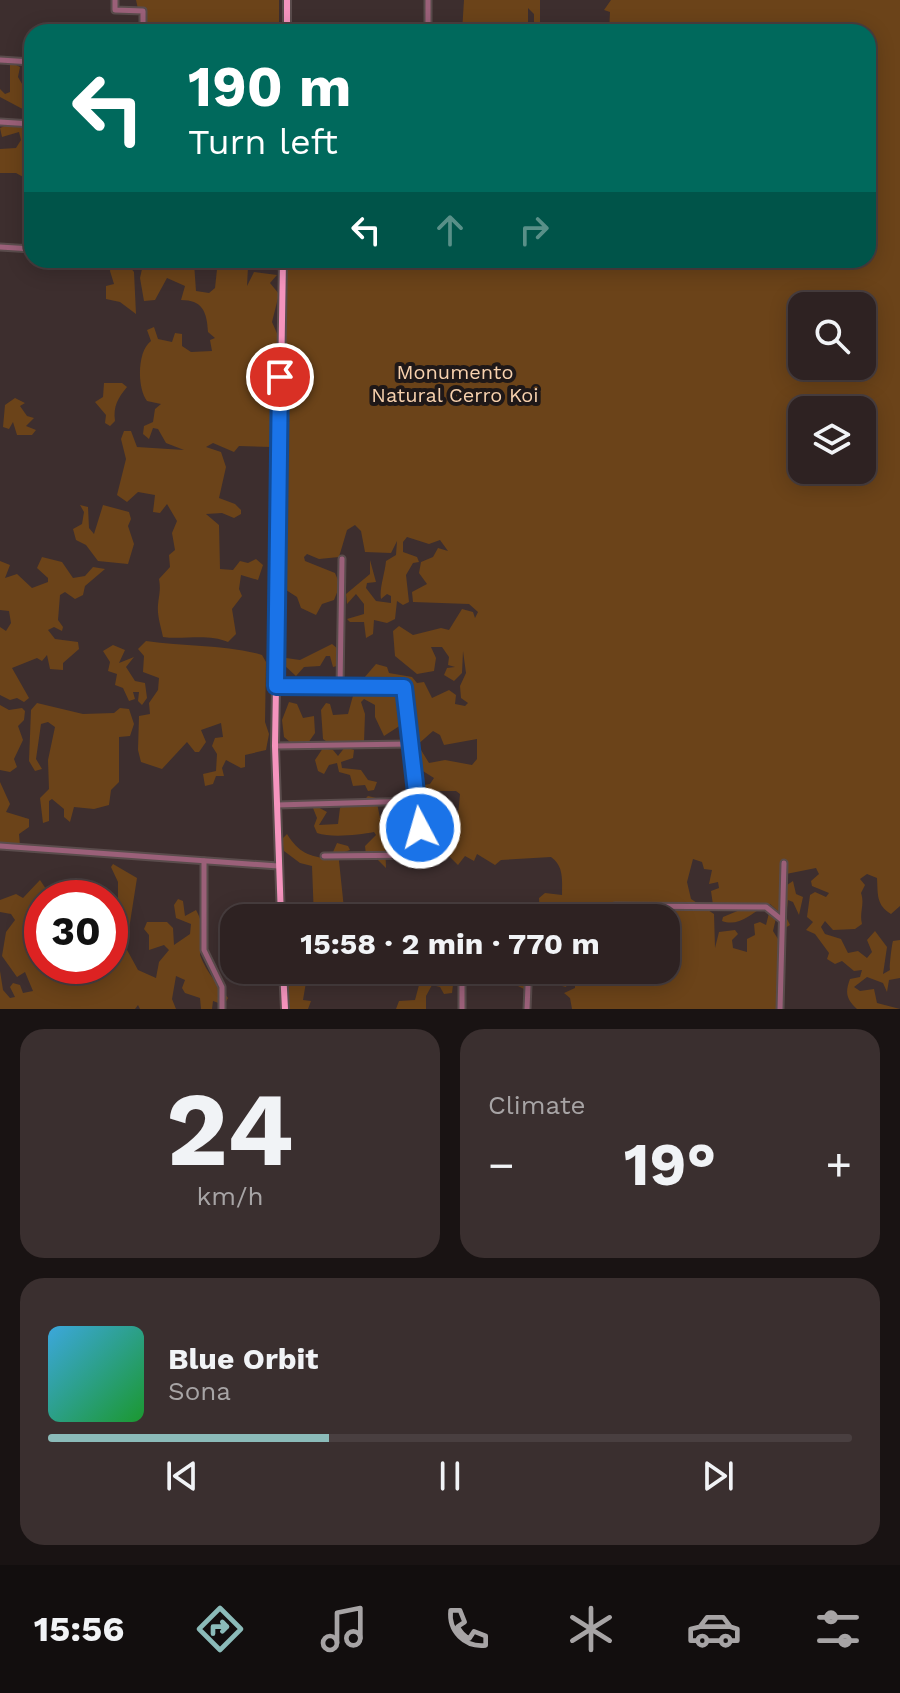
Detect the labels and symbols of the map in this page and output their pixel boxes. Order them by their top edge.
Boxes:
pin [246,343,314,411]
park label: Monumento Natural Cerro Koi [371,360,539,407]
position arrow [378,786,462,870]
speed limit sign: 30 [24,880,128,984]

